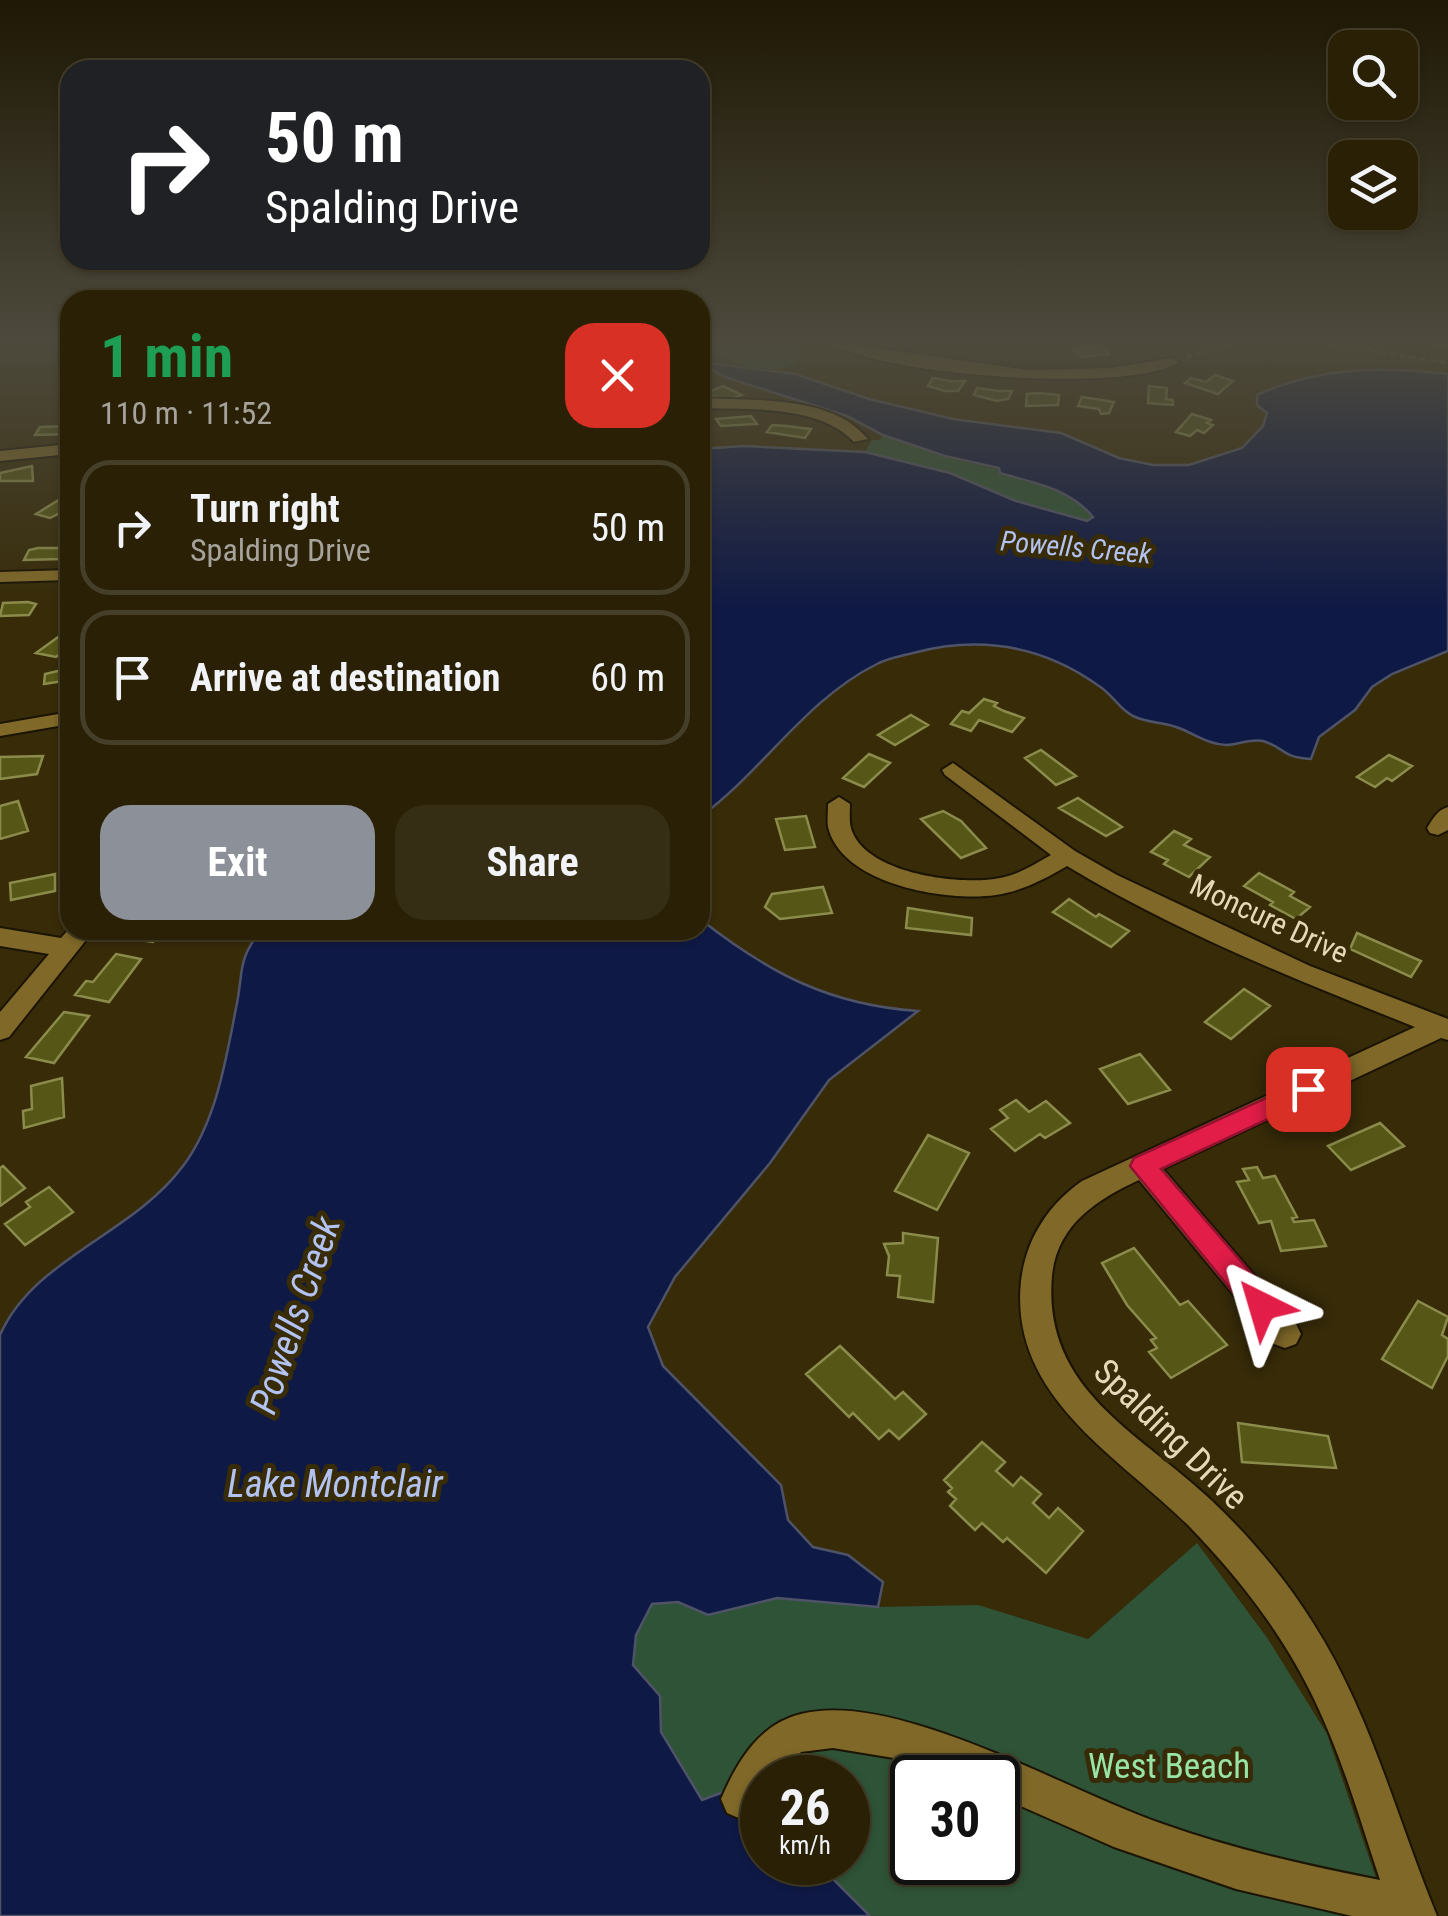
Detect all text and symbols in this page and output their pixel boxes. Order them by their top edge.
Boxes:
map controls [1328,30,1418,230]
button: search [1328,30,1418,120]
text: 50 m [265,97,404,179]
icon: right [100,100,230,230]
button: layers [1328,140,1418,230]
text: Spalding Drive [265,181,519,234]
text: 1 min [100,321,233,392]
button: close [565,323,670,428]
text: 110 m · 11:52 [100,394,272,432]
text: Turn right [190,487,340,531]
icon: right [105,500,160,555]
text: 50 m [590,506,665,550]
water label: Powells Creek [999,524,1153,571]
text: Spalding Drive [190,531,371,569]
icon: arrive [105,650,160,705]
text: Arrive at destination [190,656,500,700]
text: 60 m [590,656,665,700]
button: Exit [100,805,375,920]
button: Share [395,805,670,920]
street label: Moncure Drive [1185,867,1354,970]
pin [1266,1047,1351,1132]
icon: arrive [1281,1062,1336,1117]
water label: Powells Creek [241,1210,350,1419]
position arrow [1210,1254,1314,1358]
street label: Spalding Drive [1085,1351,1256,1518]
water label: Lake Montclair [227,1462,443,1506]
park label: West Beach [1088,1746,1250,1787]
speed limit sign: 30 [890,1755,1020,1885]
text: 26 [780,1779,830,1837]
text: km/h [779,1831,831,1860]

